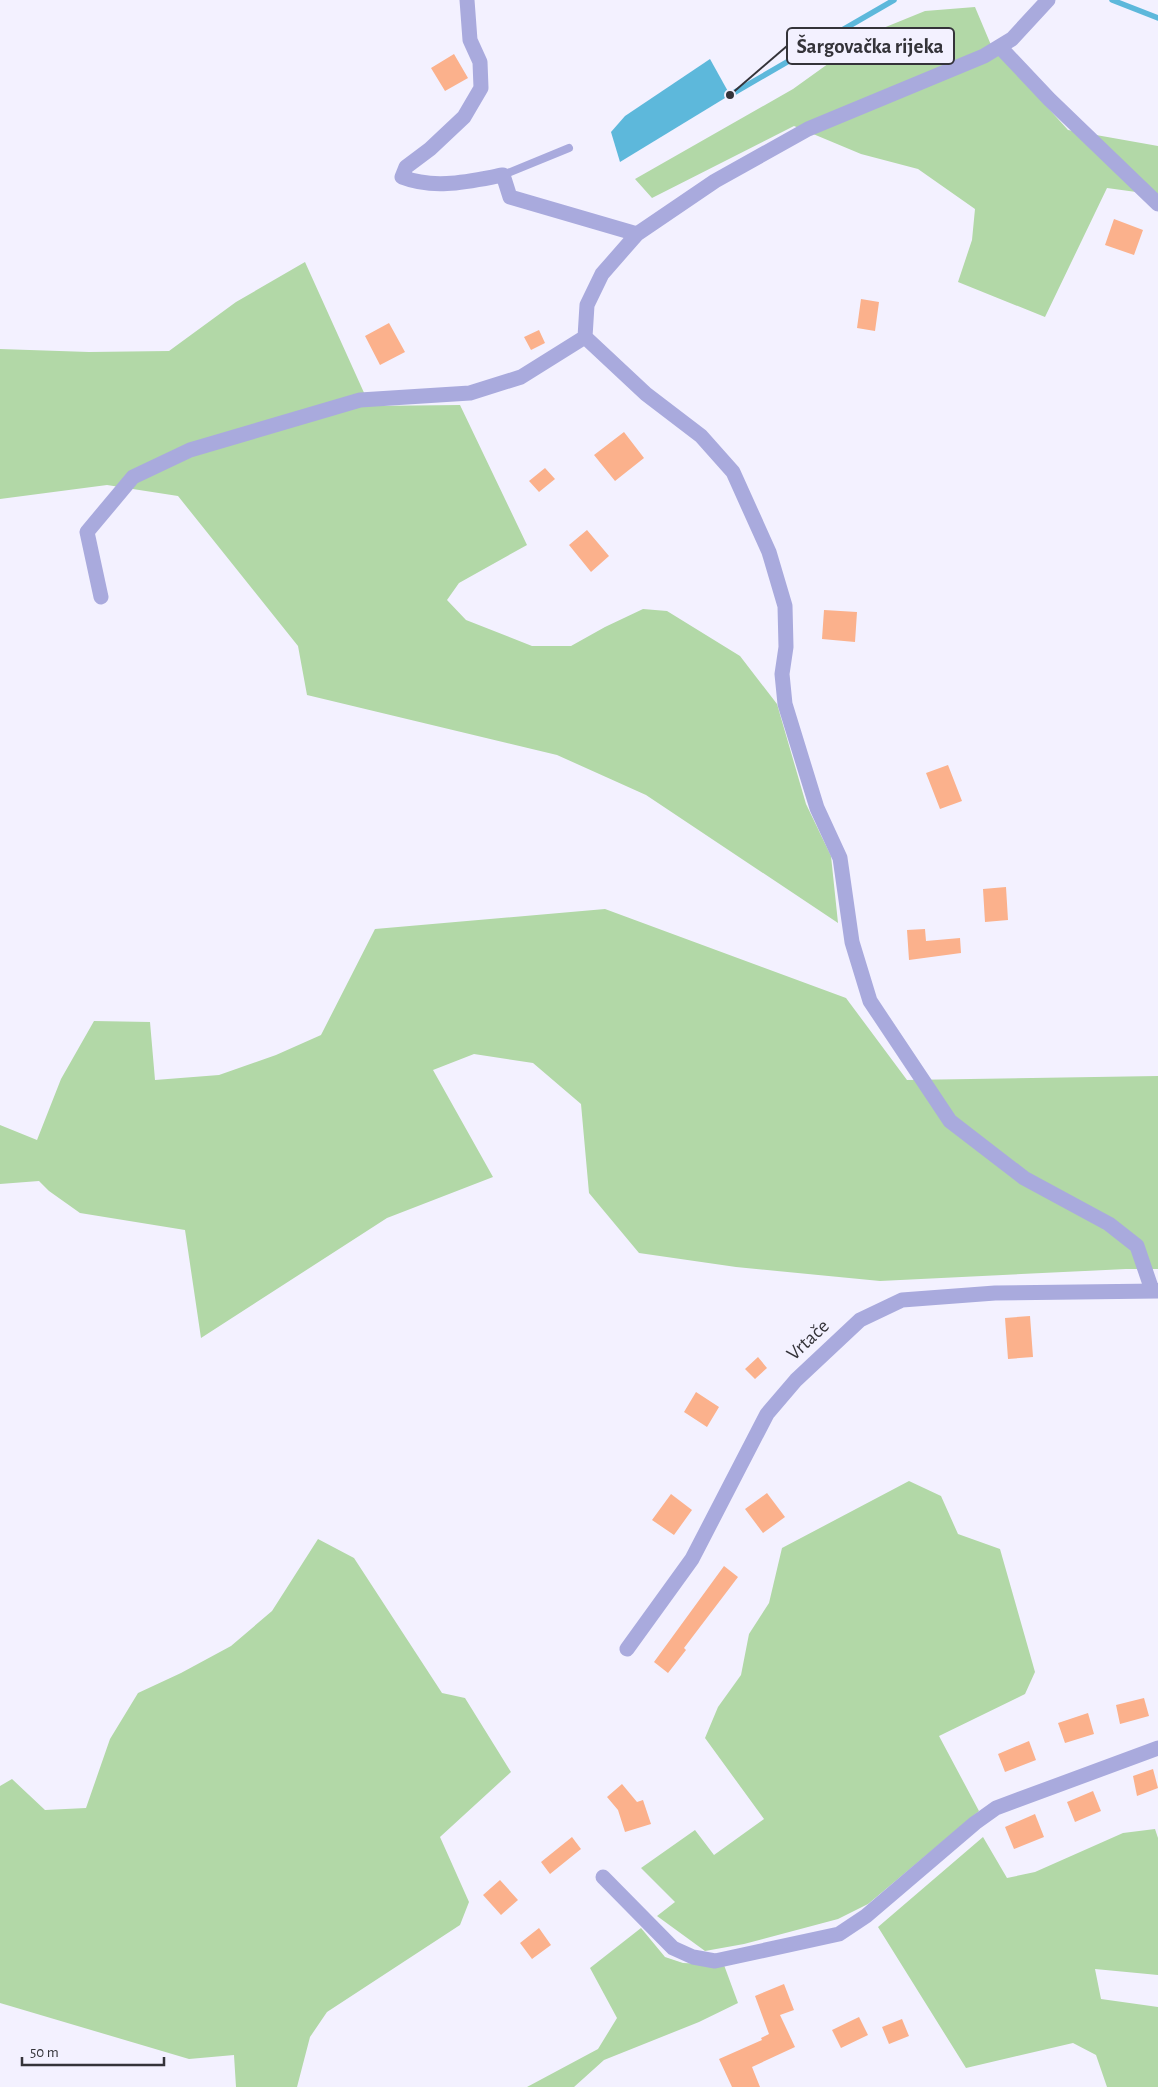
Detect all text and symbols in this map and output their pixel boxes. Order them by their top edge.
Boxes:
callout: Šargovačka rijeka [787,28,954,64]
text: Šargovačka rijeka [796,34,944,57]
street label: Vrtače [783,1316,833,1364]
scale bar [22,2034,165,2066]
text: 50 m [30,2045,59,2060]

